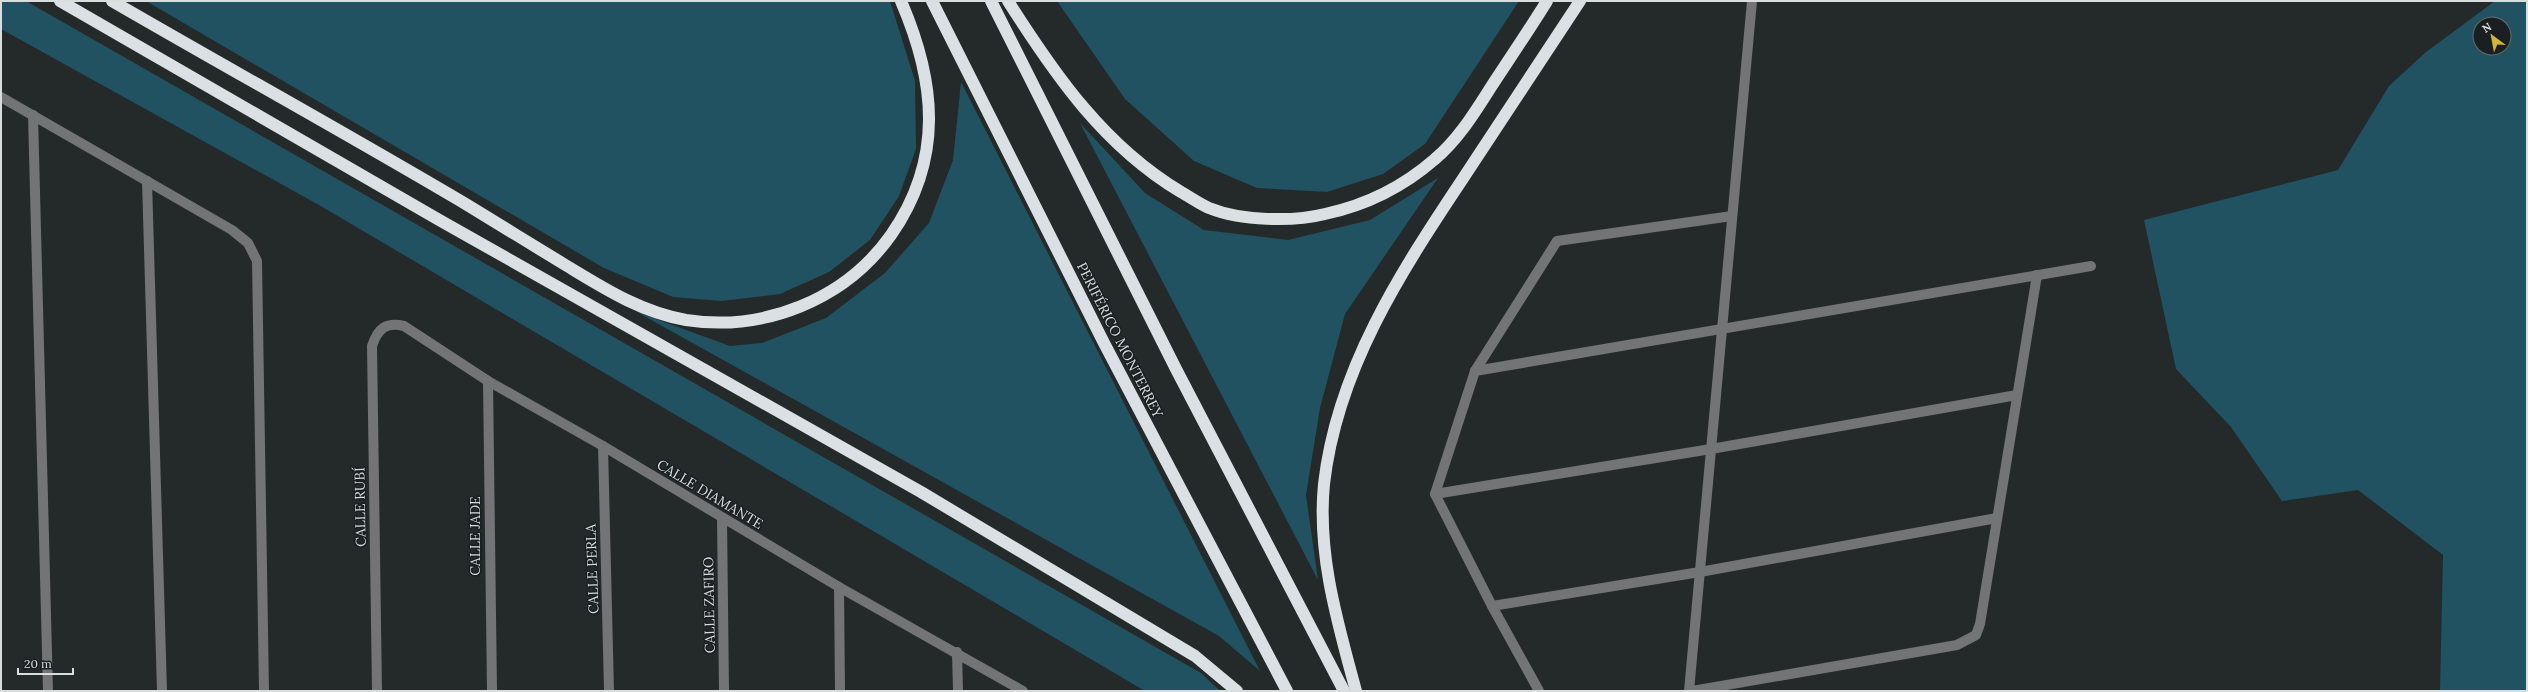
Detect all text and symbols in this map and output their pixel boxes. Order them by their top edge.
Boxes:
north arrow [2472,16,2512,56]
text: N [2479,19,2494,36]
street label: PERIFÉRICO MONTERREY [1073,259,1168,422]
street label: CALLE DIAMANTE [654,455,767,533]
street label: CALLE RUBÍ [350,467,370,547]
street label: CALLE JADE [466,496,484,576]
street label: CALLE PERLA [581,523,603,614]
street label: CALLE ZAFIRO [699,557,719,653]
scale bar [18,650,73,676]
text: 20 m [24,656,52,671]

